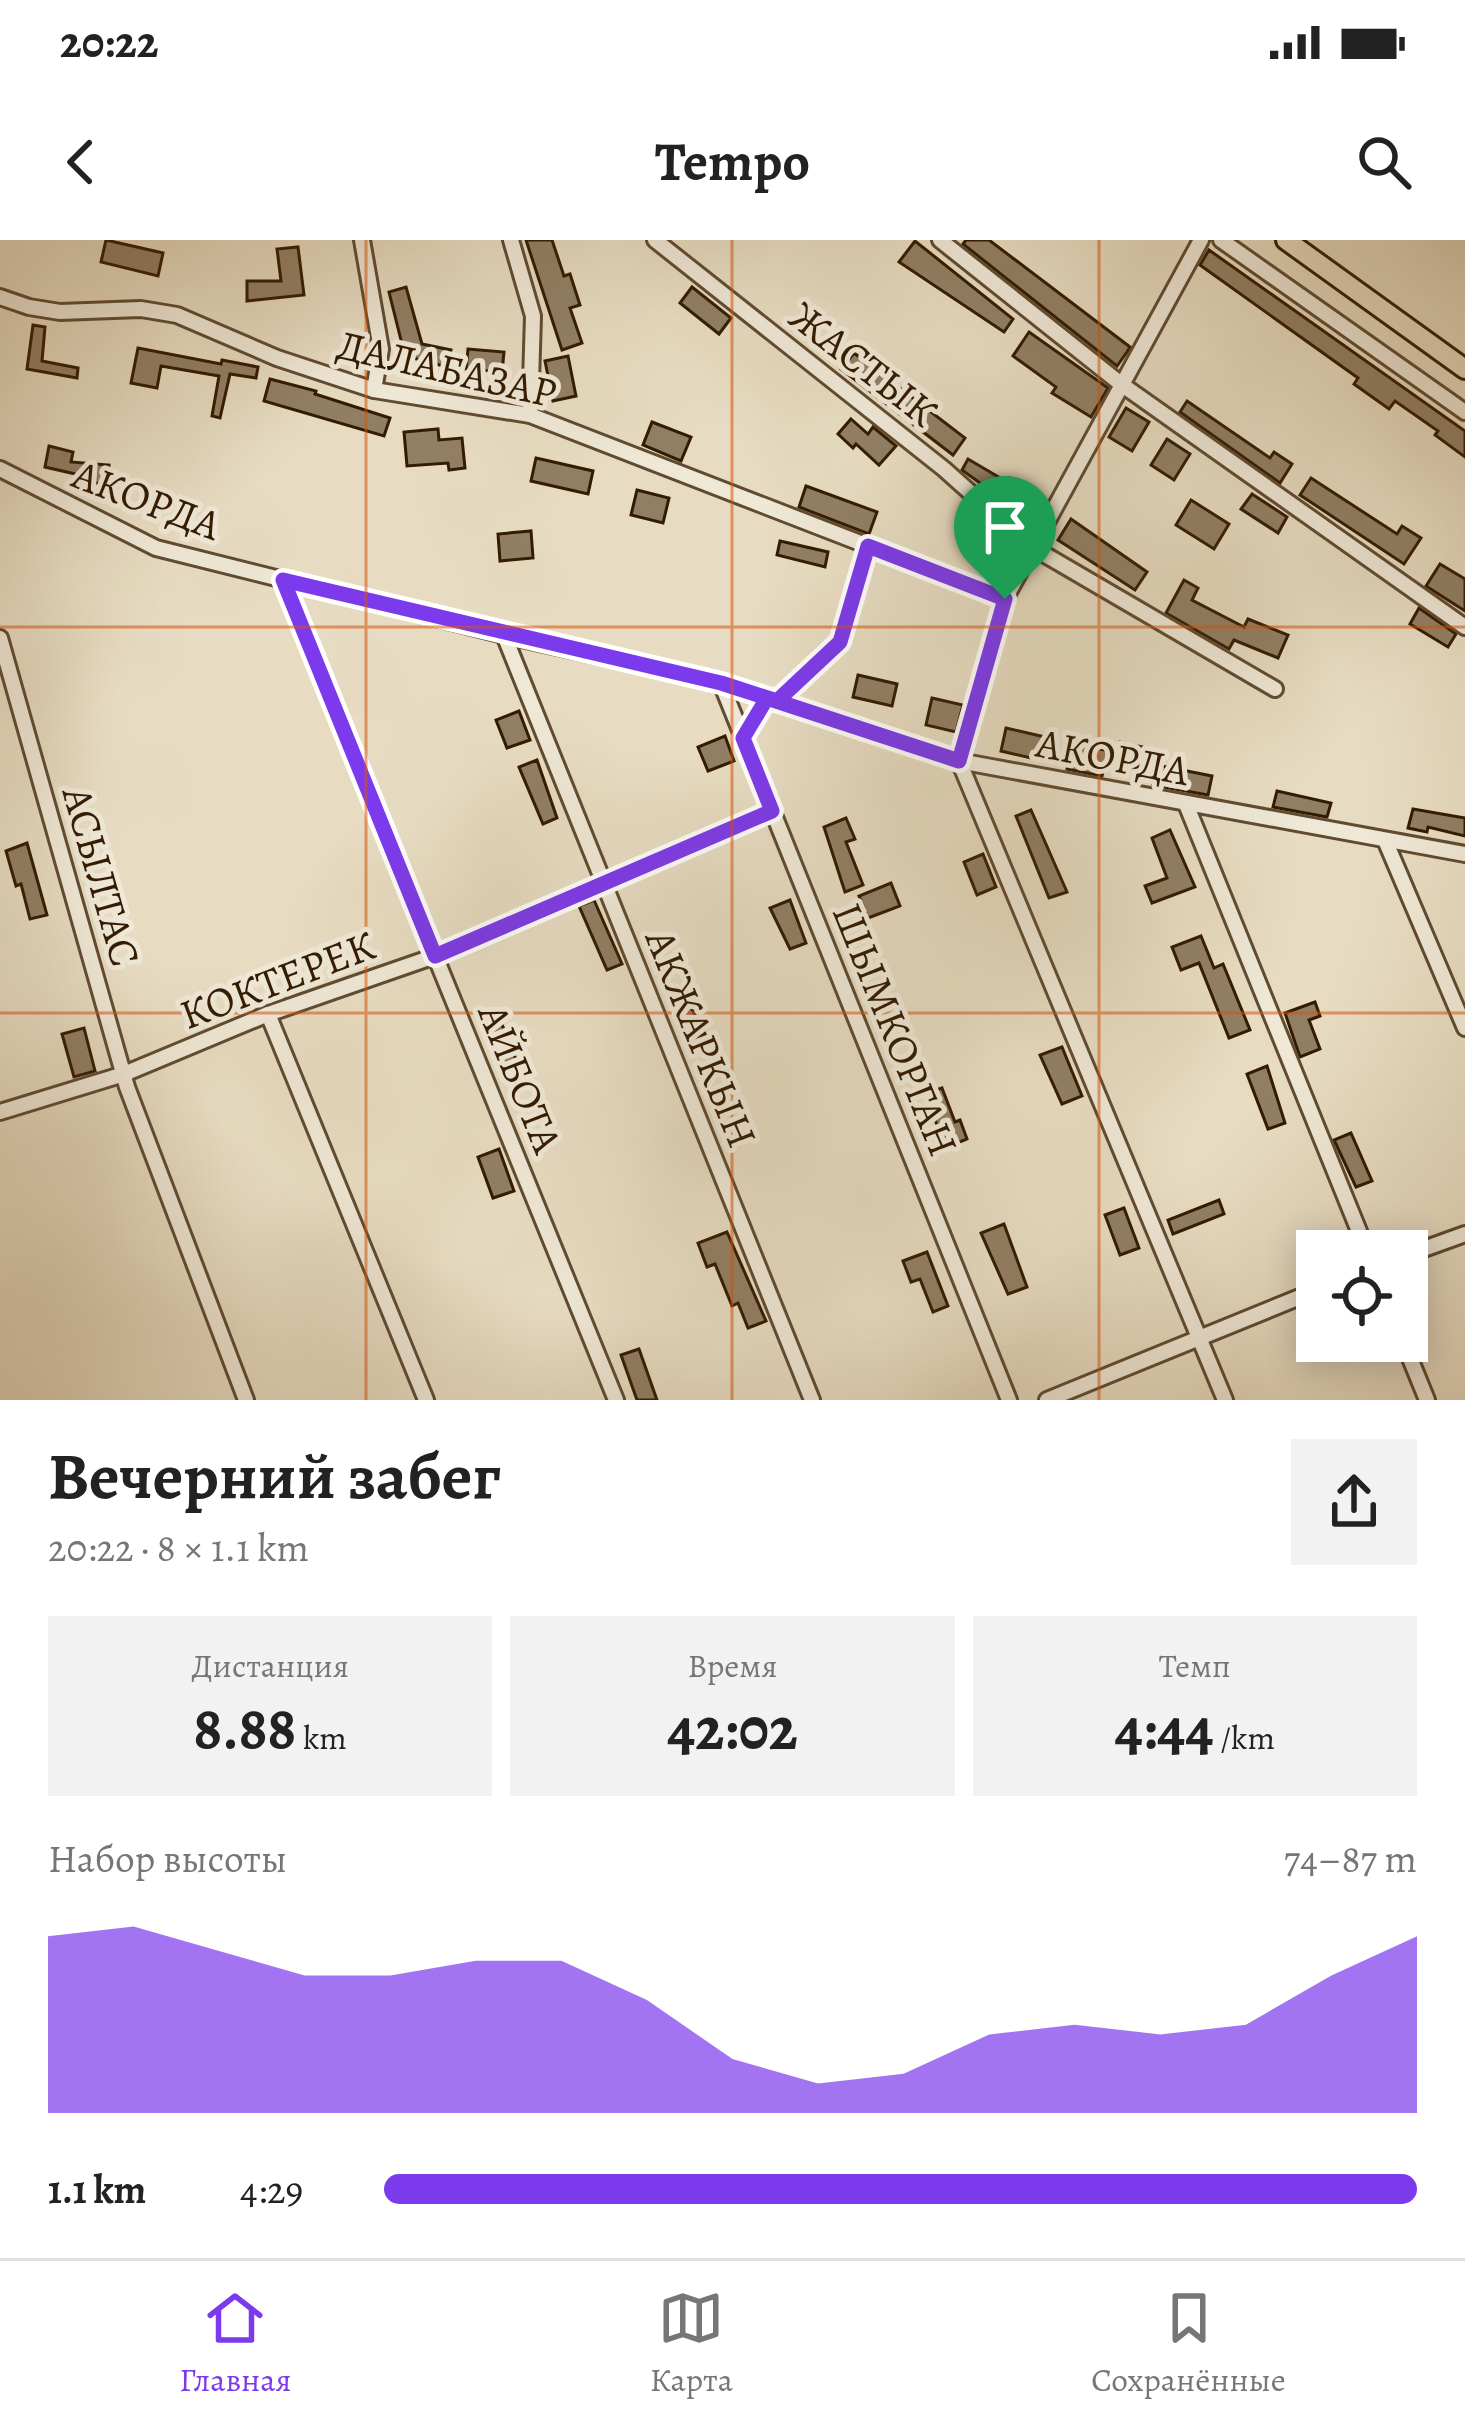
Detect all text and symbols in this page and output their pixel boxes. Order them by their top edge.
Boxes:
text: 20:22 [60,11,159,73]
text: Tempo [655,125,810,199]
icon: back [48,129,114,195]
icon: search [1351,129,1417,195]
street label: ЖАСТЫК [778,288,950,439]
street label: ДАЛАБАЗАР [332,316,562,421]
street label: АКОРДА [64,445,229,554]
pin [954,476,1056,599]
icon: arrive [972,494,1038,560]
street label: АКОРДА [1031,714,1194,799]
street label: АСЫЛТАС [48,779,154,973]
street label: ШЫМКОРГАН [819,894,972,1164]
street label: КОКТЕРЕК [172,916,383,1043]
street label: АКЖАРКЫН [632,920,771,1156]
street label: АЙБОТА [464,994,576,1162]
map controls [1296,1230,1428,1362]
button: locate [1296,1230,1428,1362]
text: Вечерний забег [48,1431,501,1521]
button: share [1291,1439,1417,1565]
text: 20:22 · 8 × 1.1 km [48,1521,309,1574]
text: Дистанция [191,1643,349,1688]
text: Время [688,1643,777,1688]
text: Темп [1159,1643,1231,1688]
text: 8.88 [194,1688,296,1770]
text: 42:02 [667,1688,798,1770]
text: 4:44 [1115,1688,1214,1770]
text: km [296,1715,347,1760]
text: /km [1214,1715,1275,1760]
text: Набор высоты [48,1832,287,1885]
text: 74–87 m [1284,1832,1417,1885]
text: 1.1 km [48,2163,146,2216]
text: 4:29 [240,2163,303,2216]
tab: Главная [179,2285,291,2402]
tab: Карта [650,2285,733,2402]
tab: Сохранённые [1091,2285,1286,2402]

